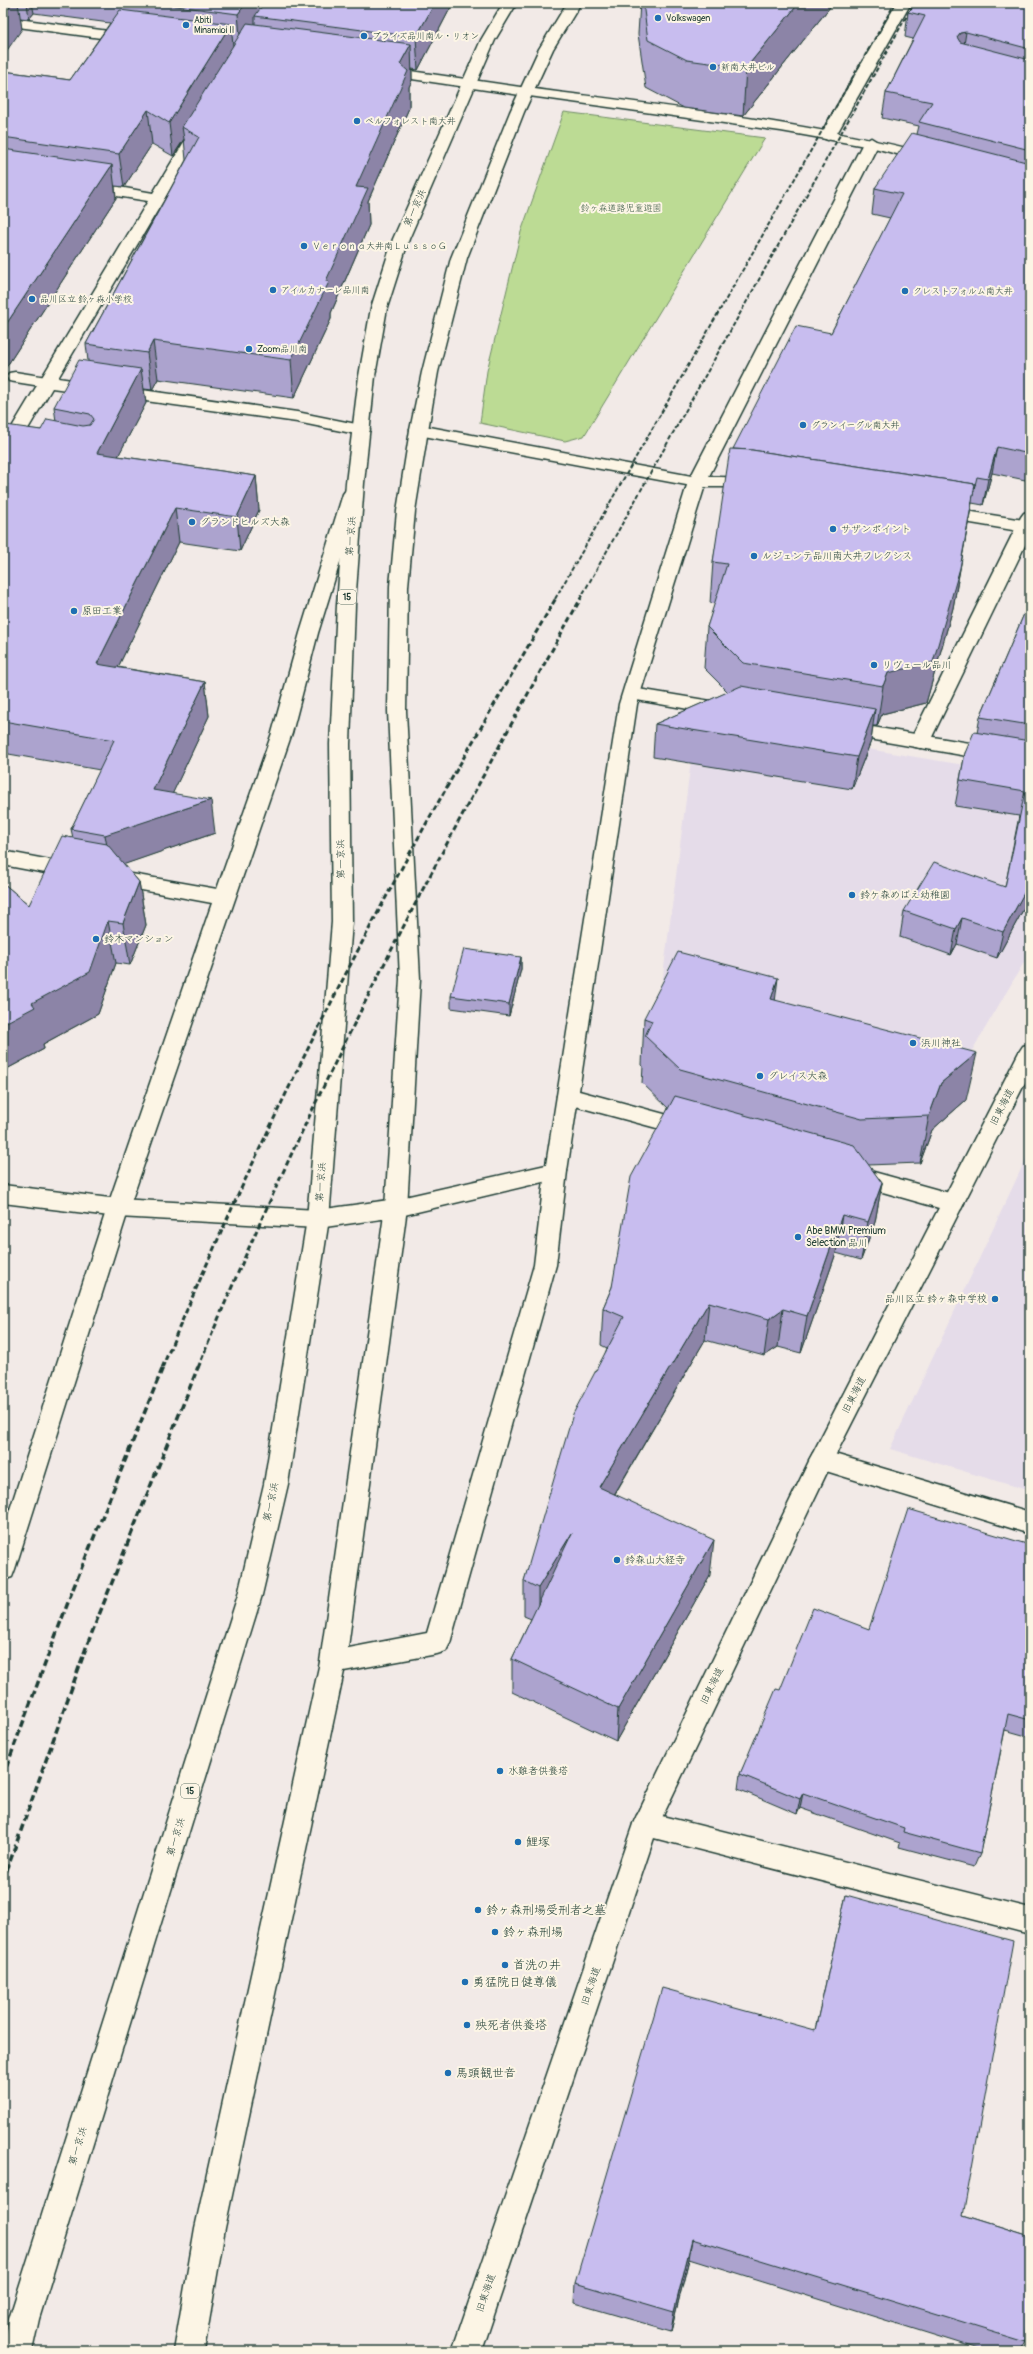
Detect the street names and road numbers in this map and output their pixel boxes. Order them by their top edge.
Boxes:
street label: 第一京浜 [401,187,429,229]
street label: 第一京浜 [344,516,358,556]
road number: 15 [338,590,356,604]
street label: 第一京浜 [335,839,347,879]
street label: 旧東海道 [988,1086,1016,1128]
street label: 第一京浜 [314,1162,328,1202]
street label: 旧東海道 [840,1374,868,1416]
street label: 第一京浜 [261,1481,281,1523]
street label: 旧東海道 [698,1665,726,1707]
road number: 15 [181,1784,199,1798]
street label: 第一京浜 [164,1816,188,1858]
street label: 旧東海道 [579,1965,603,2007]
street label: 第一京浜 [66,2125,90,2167]
street label: 旧東海道 [474,2272,498,2314]

